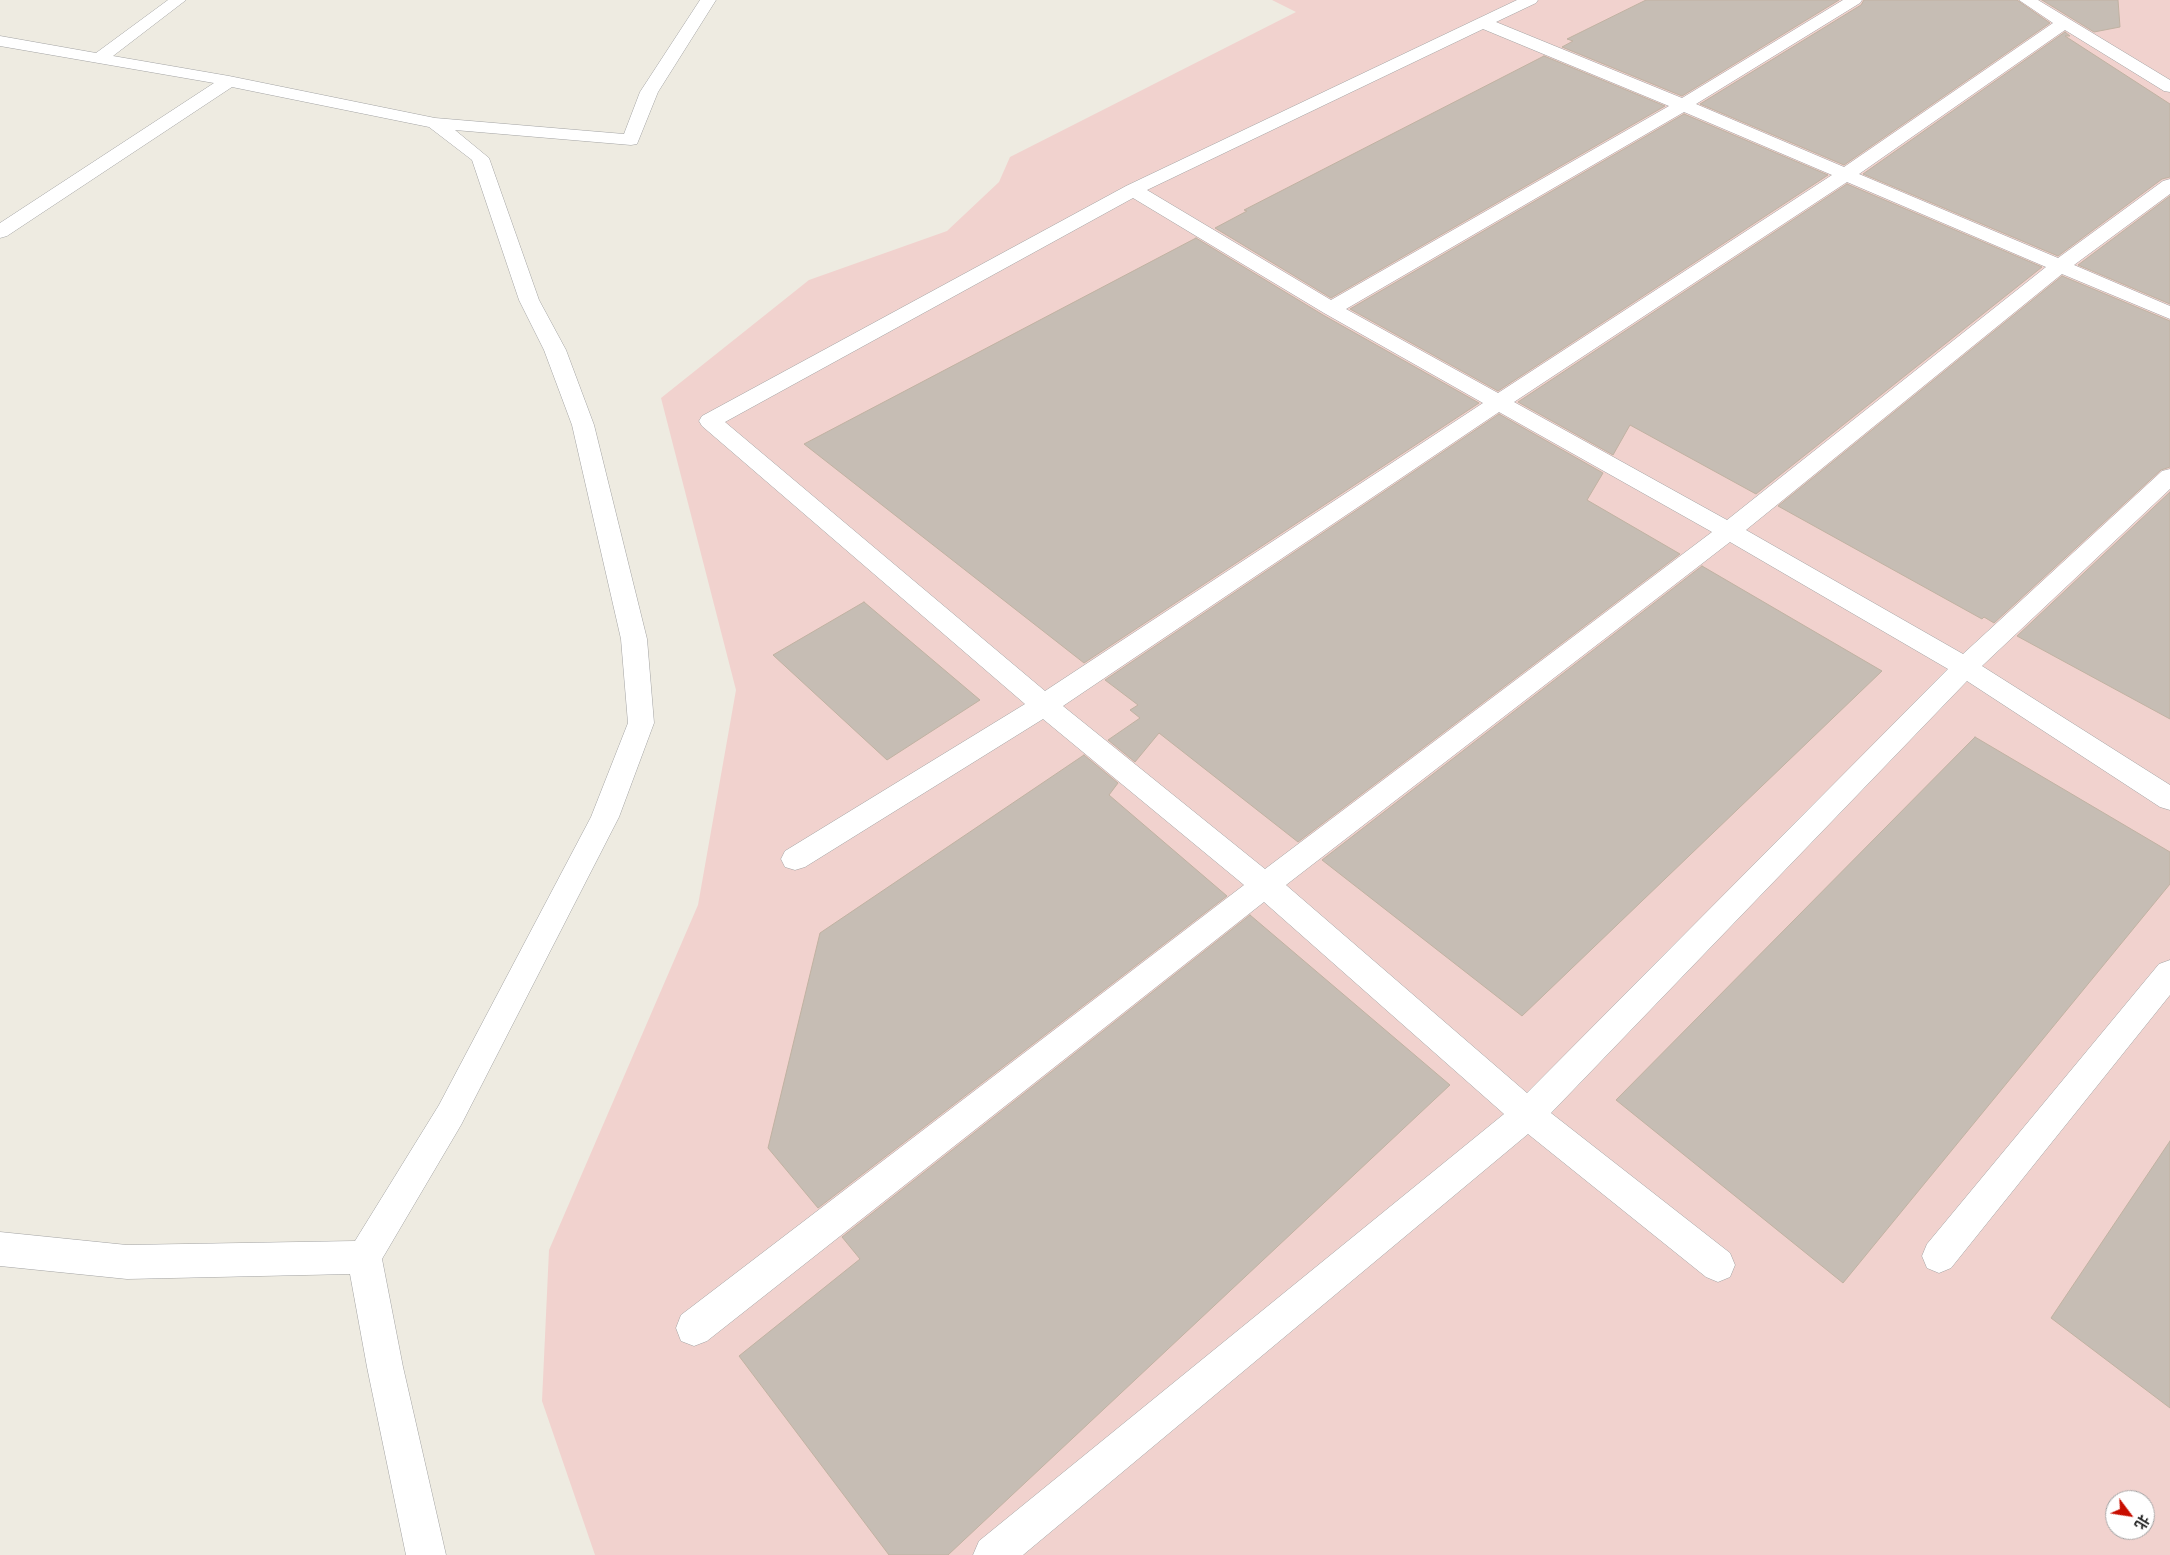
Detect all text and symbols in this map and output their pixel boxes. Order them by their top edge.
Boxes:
north arrow [2105,1490,2155,1540]
text: 北 [2131,1512,2154,1533]

